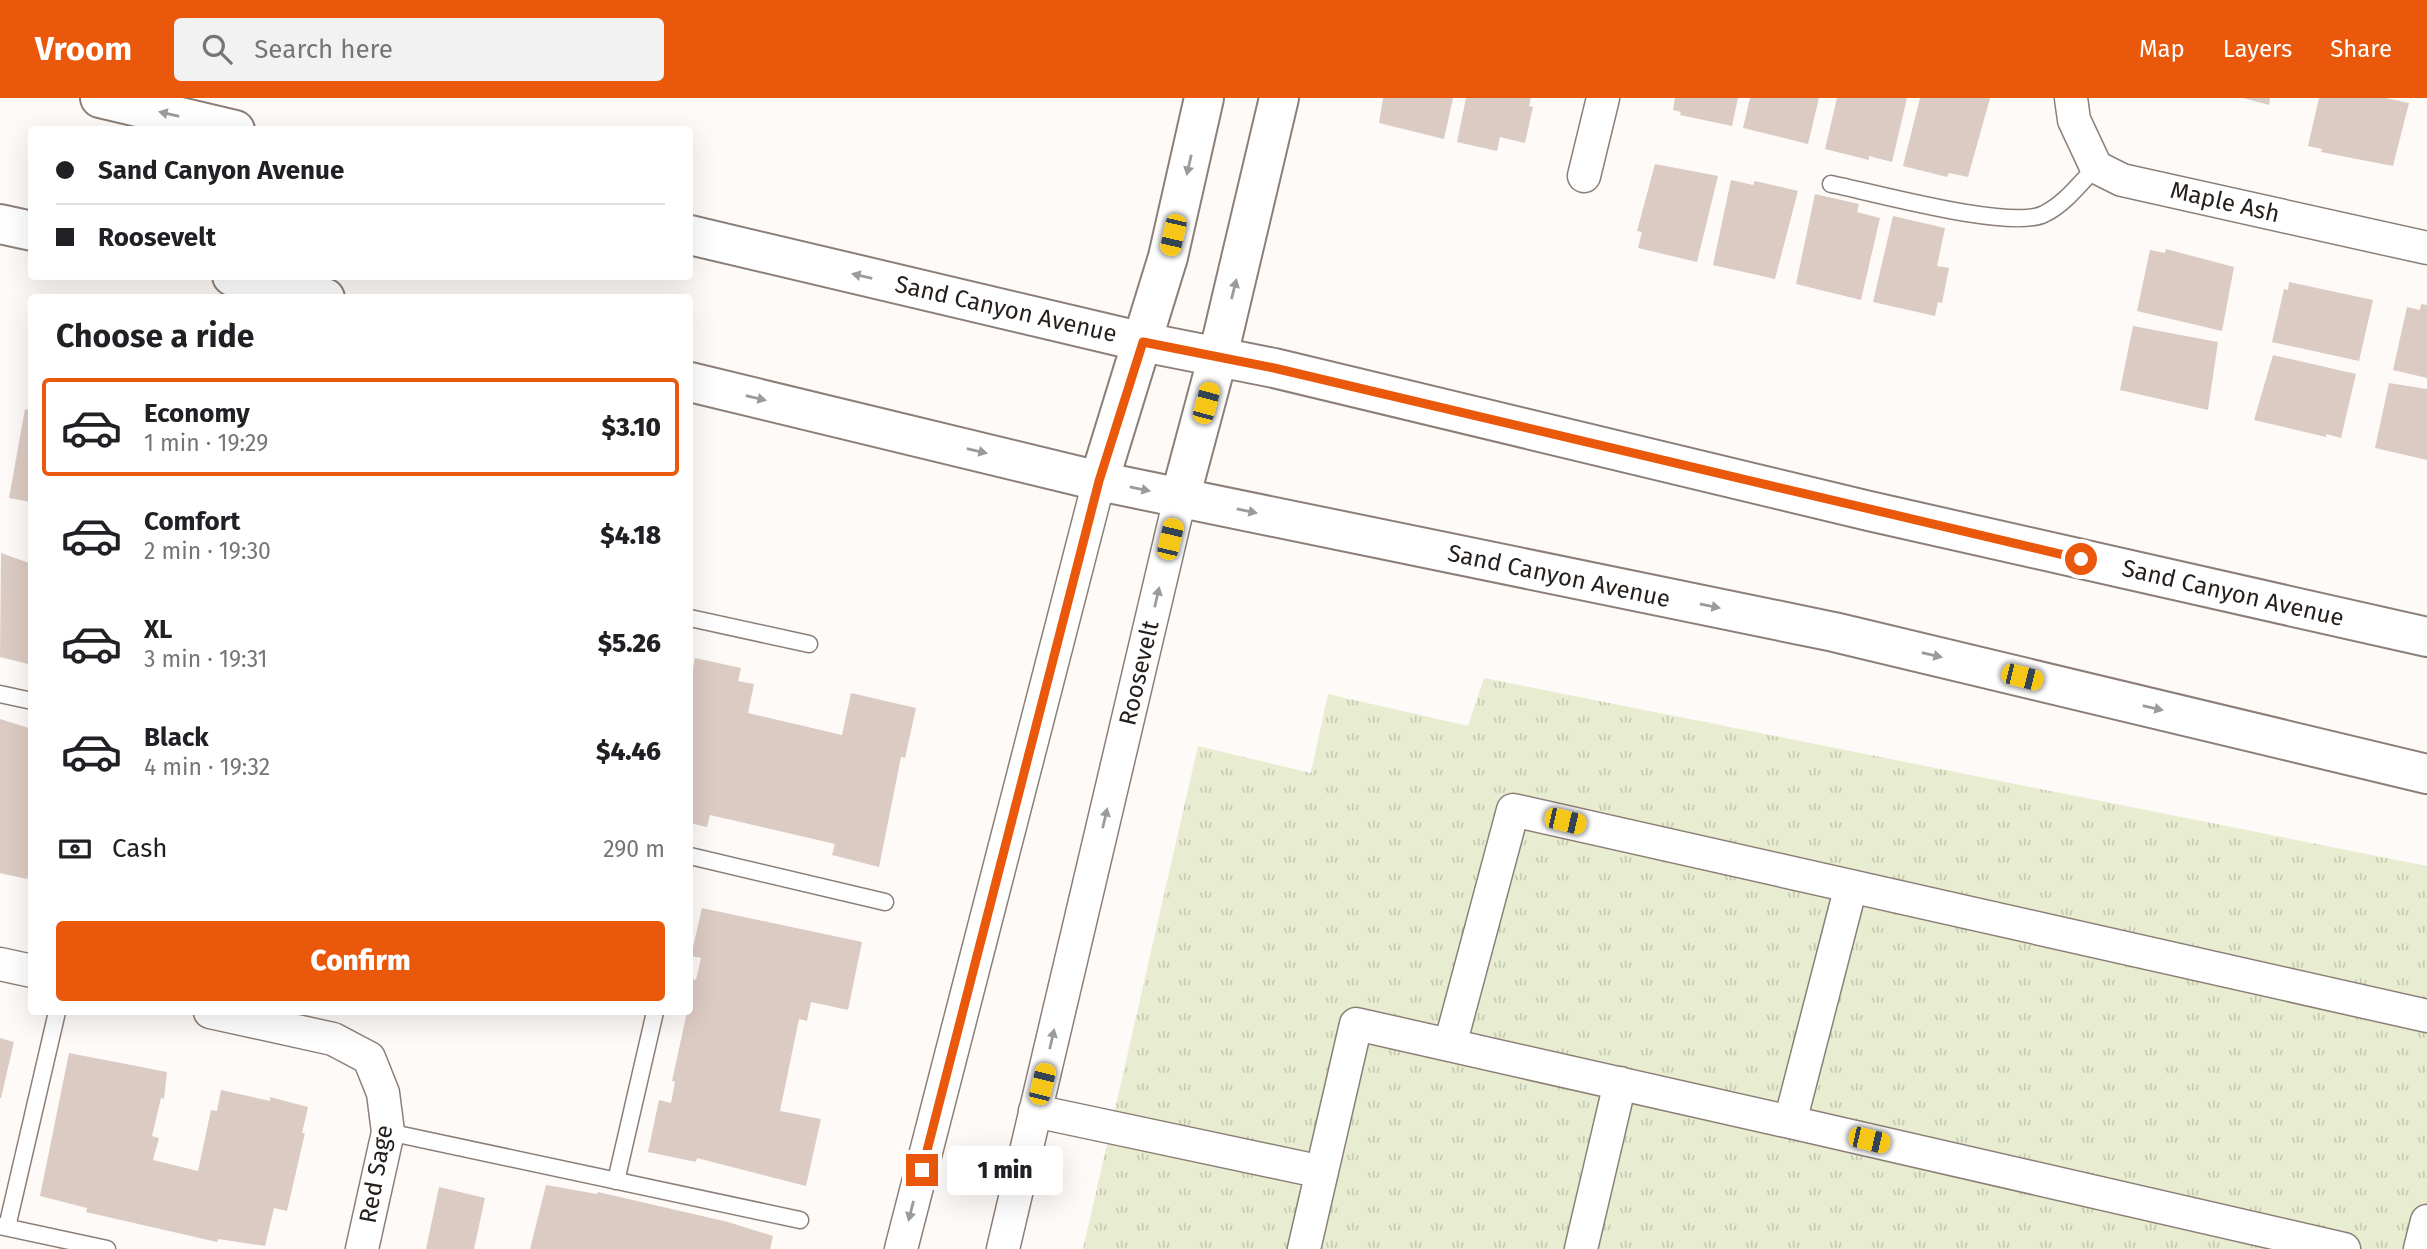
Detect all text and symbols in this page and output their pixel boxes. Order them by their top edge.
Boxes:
search box [174,18,664,81]
text: Vroom [35,29,132,69]
icon: search [198,30,236,68]
text: Search here [254,34,393,65]
text: Map [2139,35,2185,63]
text: Layers [2223,35,2292,63]
text: Share [2330,35,2392,63]
one-way arrow [158,108,180,119]
one-way arrow [1183,154,1194,176]
text: Sand Canyon Avenue [98,155,344,186]
street label: Maple Ash [2168,176,2282,228]
car [1159,212,1188,258]
text: Roosevelt [98,222,216,253]
one-way arrow [851,270,873,281]
street label: Sand Canyon Avenue [892,270,1120,348]
one-way arrow [1229,278,1240,300]
text: Choose a ride [56,317,254,355]
car [1191,380,1222,426]
one-way arrow [745,393,767,404]
icon: car [60,396,123,459]
text: Economy [144,398,250,429]
text: $3.10 [602,412,661,443]
text: 1 min · 19:29 [144,429,268,457]
one-way arrow [966,446,988,457]
one-way arrow [1129,484,1151,495]
icon: car [60,504,123,567]
text: Comfort [144,506,240,537]
one-way arrow [1236,506,1258,517]
car [1156,516,1185,562]
text: $4.18 [600,520,661,551]
text: 2 min · 19:30 [144,537,271,565]
street label: Sand Canyon Avenue [1445,539,1673,613]
route start [2065,543,2097,575]
street label: Sand Canyon Avenue [2119,554,2347,632]
one-way arrow [1152,586,1163,608]
one-way arrow [1699,601,1721,612]
icon: car [60,612,123,675]
text: XL [144,614,172,645]
street label: Roosevelt [1113,617,1165,728]
text: $5.26 [598,628,661,659]
text: 3 min · 19:31 [144,645,268,673]
one-way arrow [1921,650,1943,661]
car [2000,662,2045,692]
one-way arrow [2142,703,2164,714]
icon: car [60,720,123,783]
text: Black [144,722,209,753]
text: $4.46 [596,736,661,767]
text: 4 min · 19:32 [144,753,270,781]
car [1543,806,1588,836]
one-way arrow [1099,807,1110,829]
icon: cash [56,830,94,868]
text: Cash [112,833,168,864]
text: 290 m [603,835,665,863]
button: Confirm [56,921,665,1001]
one-way arrow [1047,1028,1058,1050]
car [1027,1061,1058,1107]
street label: Red Sage [354,1123,398,1225]
car [1847,1125,1892,1155]
callout: 1 min [946,1146,1062,1194]
route end [906,1154,938,1186]
text: 1 min [977,1156,1033,1184]
one-way arrow [905,1200,916,1222]

